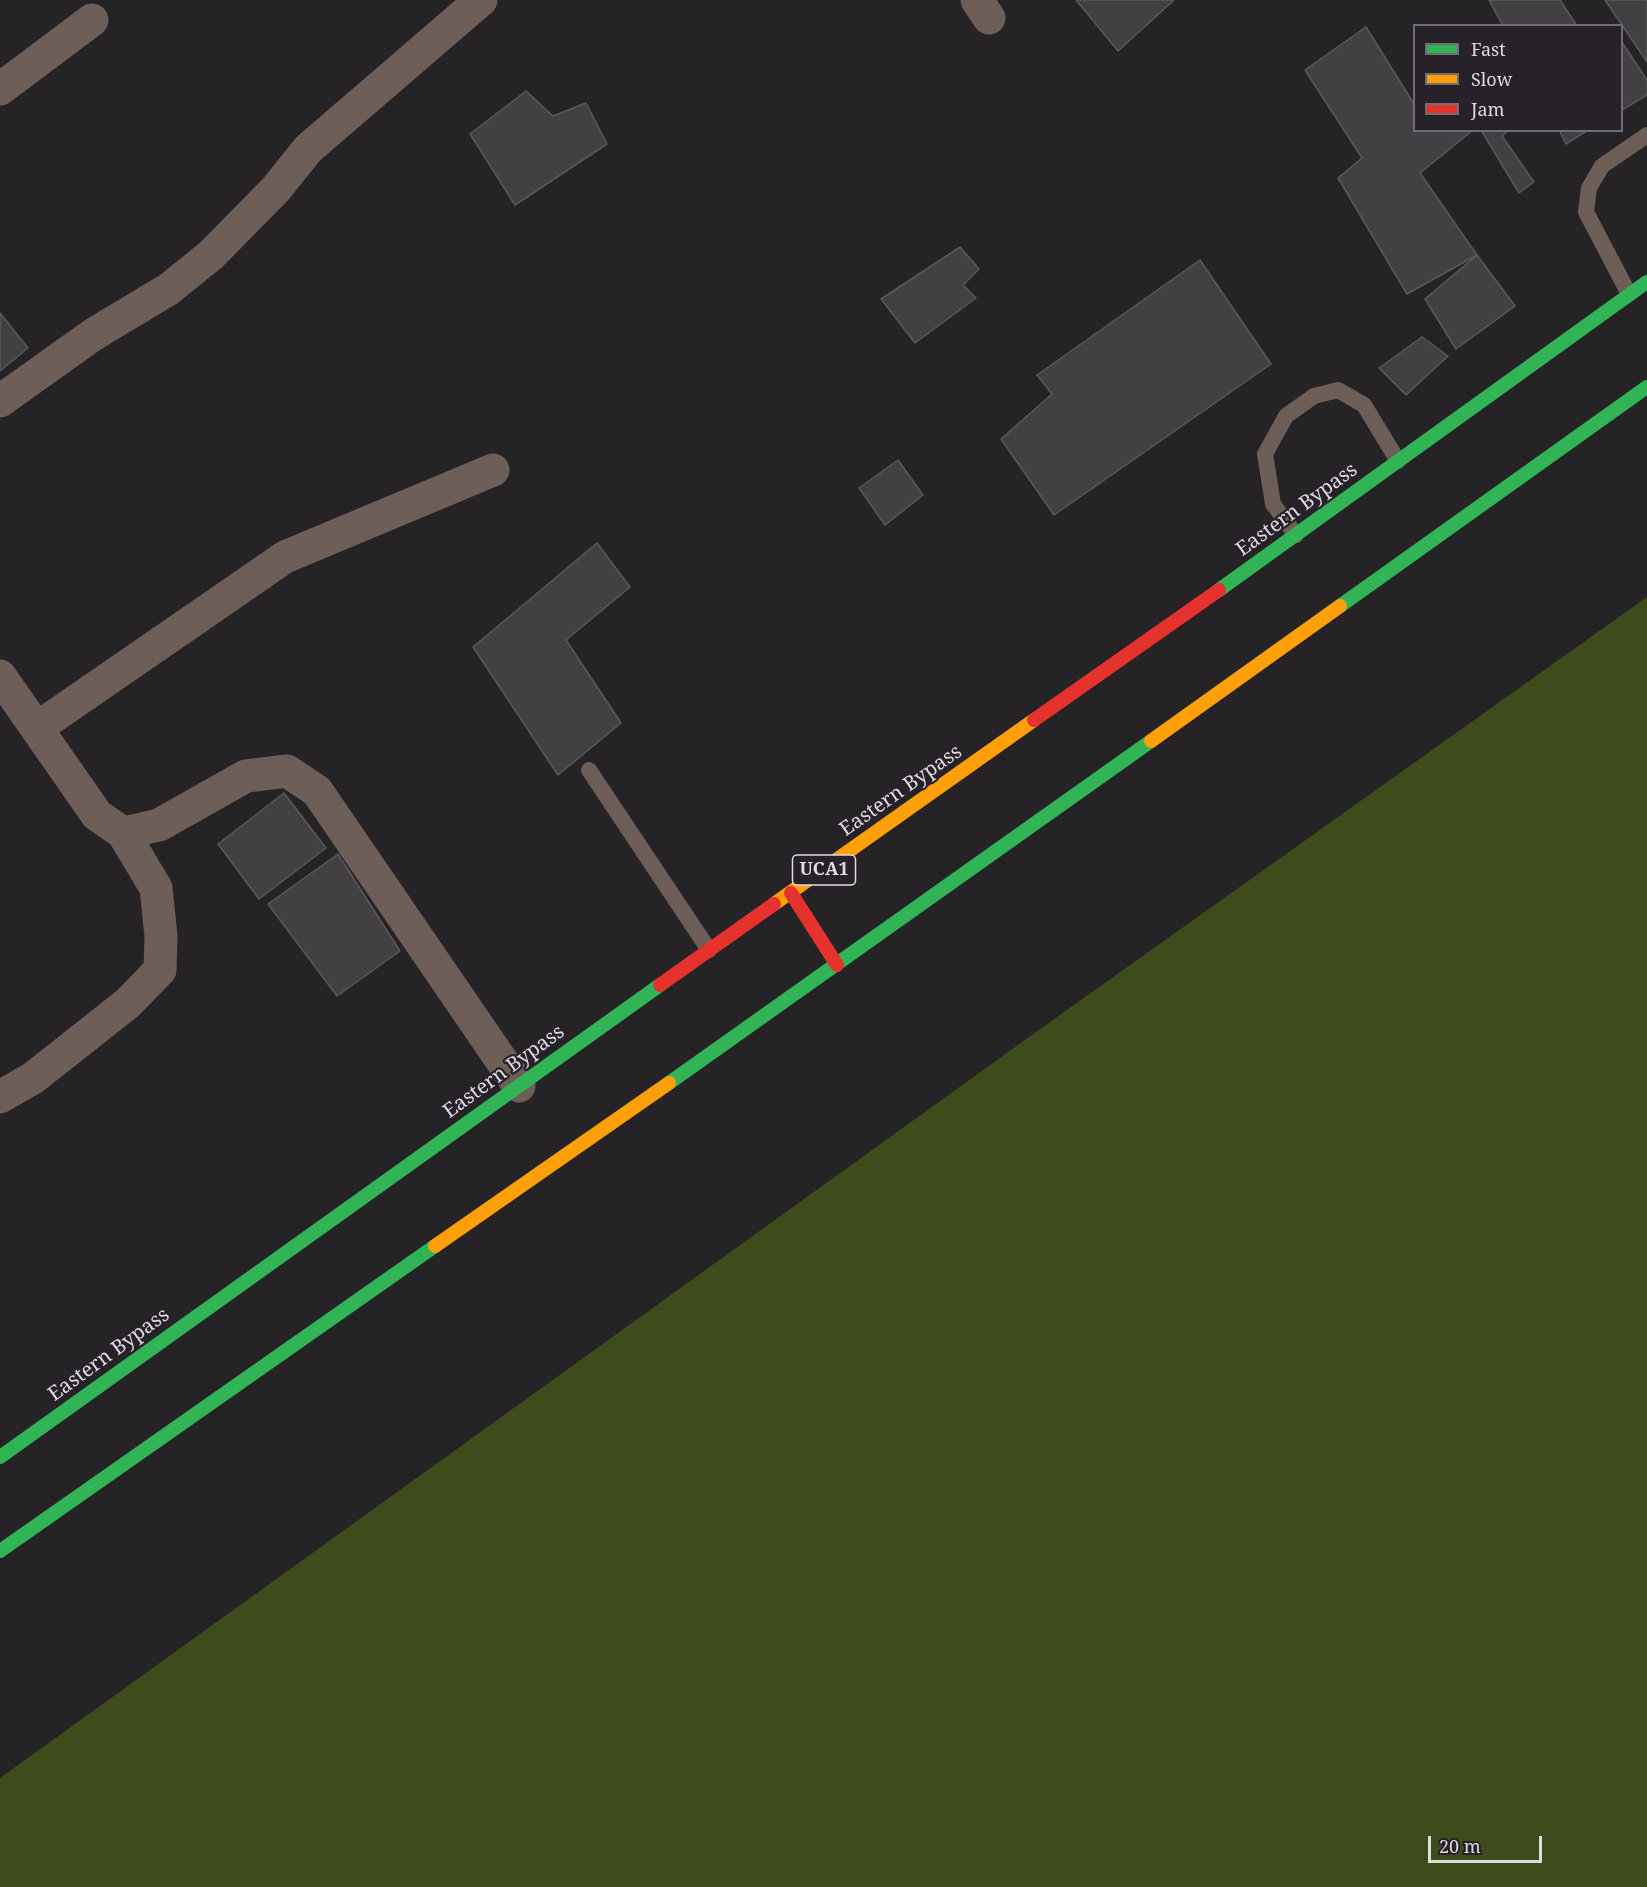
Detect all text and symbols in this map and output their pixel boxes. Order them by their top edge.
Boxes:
legend [1413,24,1623,132]
text: Fast [1471,37,1506,61]
text: Slow [1471,67,1512,91]
text: Jam [1471,97,1505,121]
street label: Eastern Bypass [1232,458,1362,562]
street label: Eastern Bypass [835,740,967,842]
road number: UCA1 [792,855,856,885]
street label: Eastern Bypass [439,1020,569,1124]
street label: Eastern Bypass [44,1303,174,1407]
scale bar [1431,1824,1545,1862]
text: 20 m [1439,1834,1481,1858]

